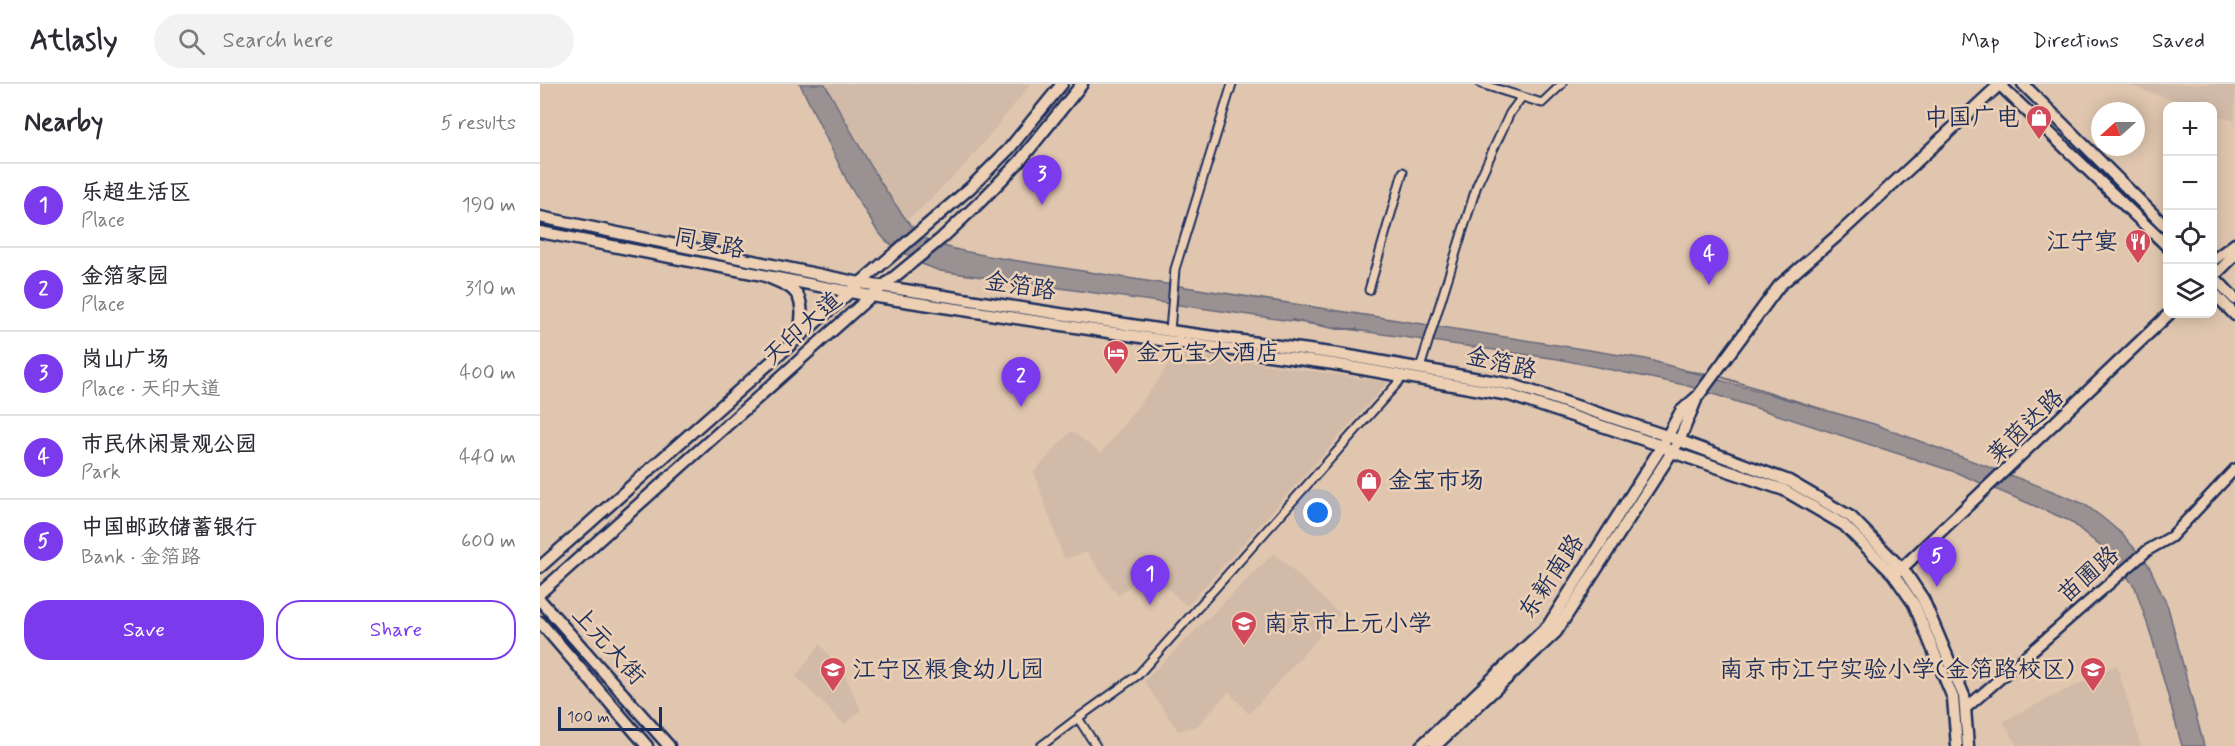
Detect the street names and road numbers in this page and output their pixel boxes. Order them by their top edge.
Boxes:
street label: 同夏路 [671,222,747,266]
street label: 金箔路 [982,266,1058,308]
street label: 天印大道 [757,285,849,373]
street label: 金箔路 [1462,341,1540,387]
street label: 莱茵达路 [1981,383,2071,471]
street label: 东新南路 [1512,529,1592,625]
street label: 苗圃路 [2052,540,2126,610]
street label: 上元大街 [564,600,652,692]

